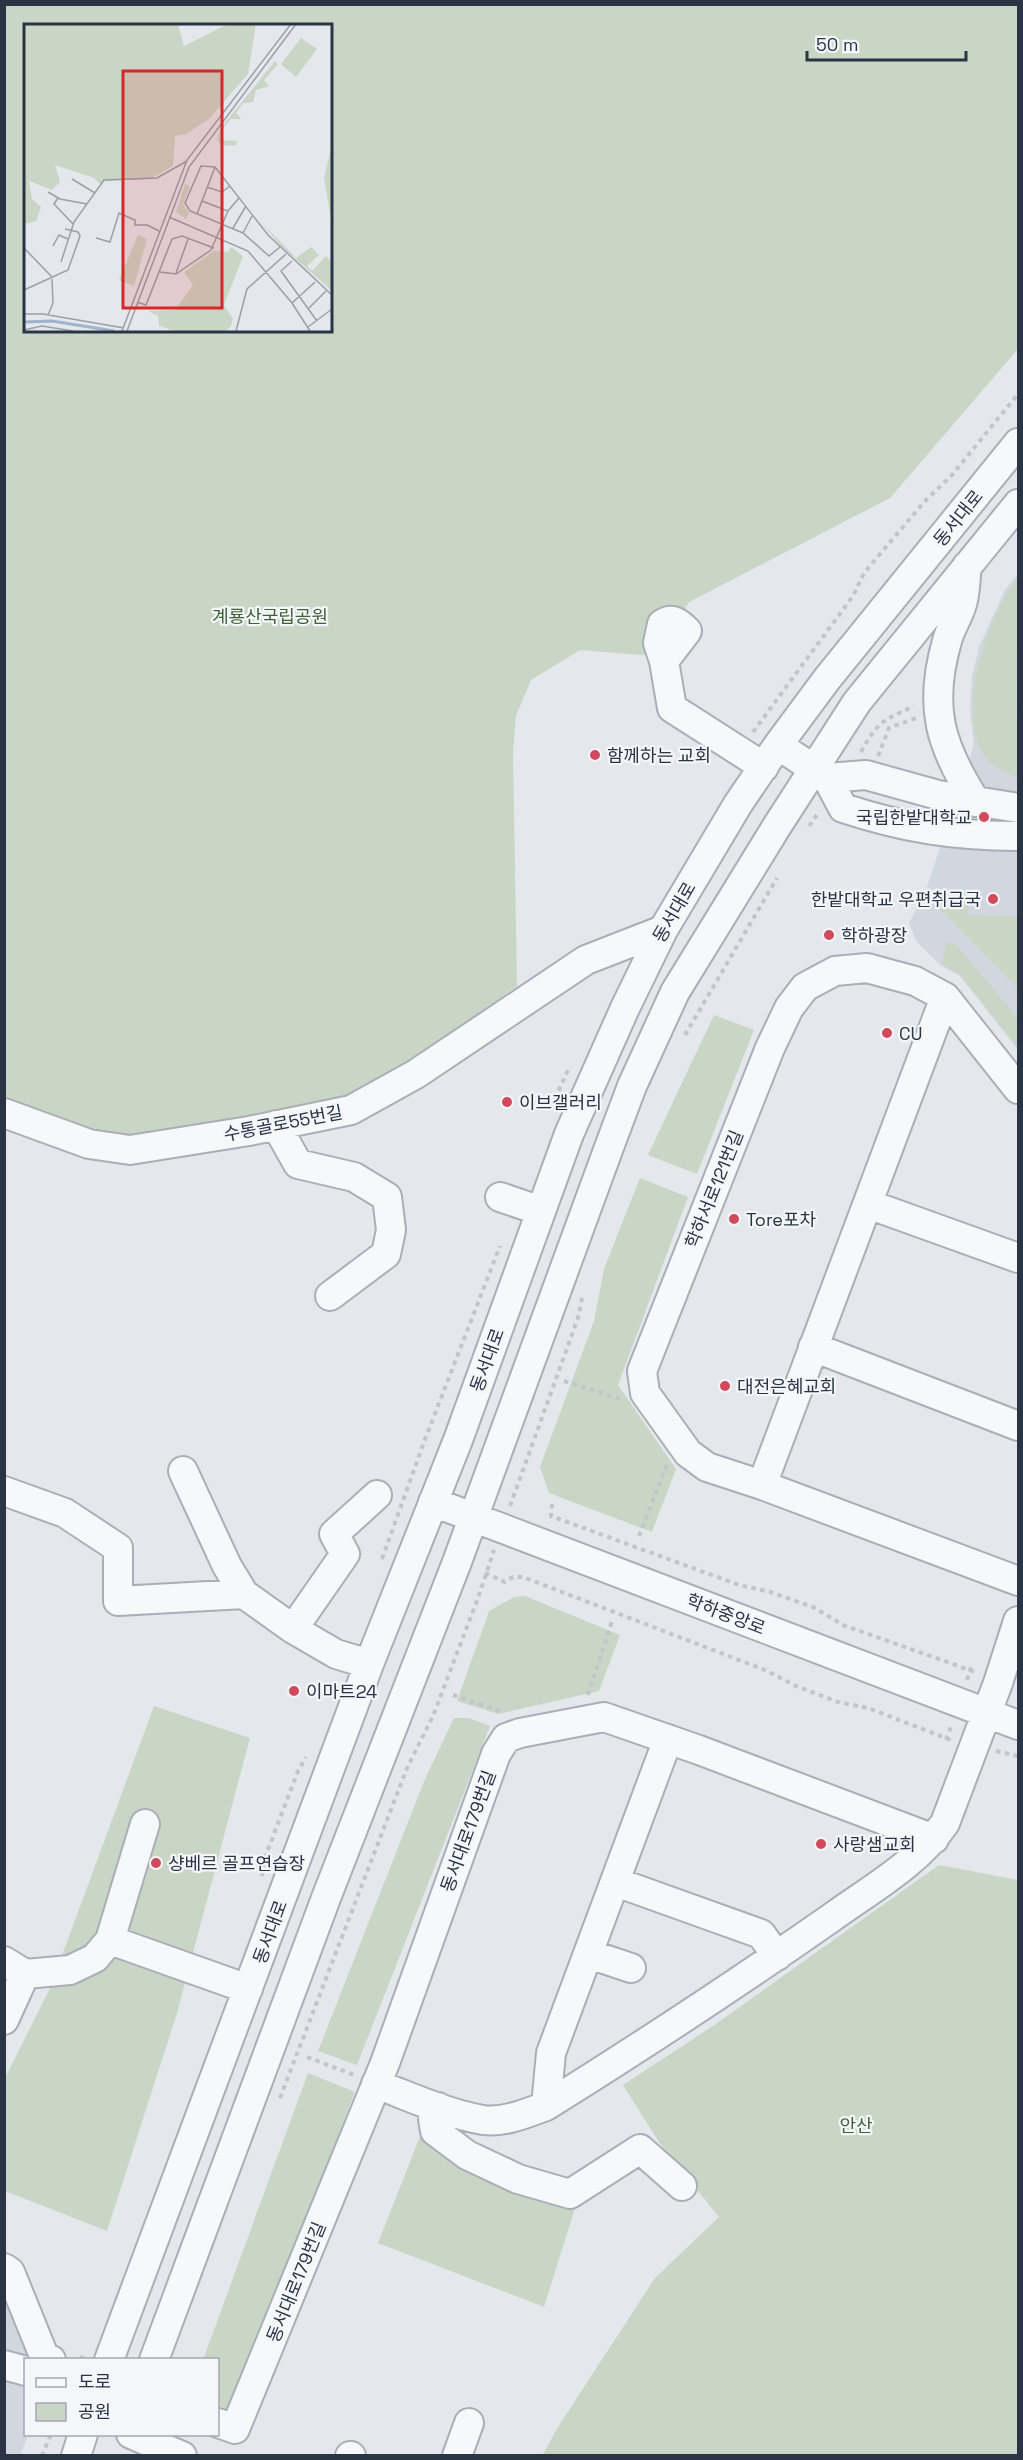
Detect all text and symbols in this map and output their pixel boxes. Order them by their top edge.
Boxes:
inset map [24,24,332,332]
scale bar [807,24,966,62]
text: 50 m [816,33,858,56]
street label: 동서대로 [928,485,988,551]
park label: 계룡산국립공원 [212,605,328,628]
place label: 함께하는 교회 [607,744,711,767]
marker: 함께하는 교회 [588,748,602,762]
place label: 국립한밭대학교 [856,806,972,829]
marker: 국립한밭대학교 [977,810,991,824]
street label: 동서대로 [647,878,701,946]
place label: 한밭대학교 우편취급국 [811,888,981,911]
marker: 한밭대학교 우편취급국 [986,892,1000,906]
place label: 학하광장 [841,924,907,947]
marker: 학하광장 [822,928,836,942]
place label: CU [899,1022,923,1045]
marker: CU [880,1026,894,1040]
place label: 이브갤러리 [519,1091,602,1114]
marker: 이브갤러리 [500,1095,514,1109]
street label: 수통골로55번길 [221,1100,345,1146]
street label: 학하서로121번길 [680,1127,748,1251]
place label: Tore포차 [746,1208,817,1231]
marker: Tore포차 [727,1212,741,1226]
street label: 동서대로 [465,1325,509,1395]
place label: 대전은혜교회 [737,1375,836,1398]
marker: 대전은혜교회 [718,1379,732,1393]
street label: 학하중앙로 [683,1588,769,1640]
place label: 이마트24 [306,1680,377,1703]
marker: 이마트24 [287,1684,301,1698]
street label: 동서대로179번길 [435,1767,501,1895]
place label: 사랑샘교회 [833,1833,916,1856]
marker: 사랑샘교회 [814,1837,828,1851]
place label: 샹베르 골프연습장 [168,1852,305,1875]
marker: 샹베르 골프연습장 [149,1856,163,1870]
street label: 동서대로 [248,1897,292,1967]
park label: 안산 [839,2114,873,2137]
street label: 동서대로179번길 [261,2218,331,2346]
legend [24,2358,219,2436]
text: 도로 [78,2370,111,2393]
text: 공원 [78,2400,111,2423]

